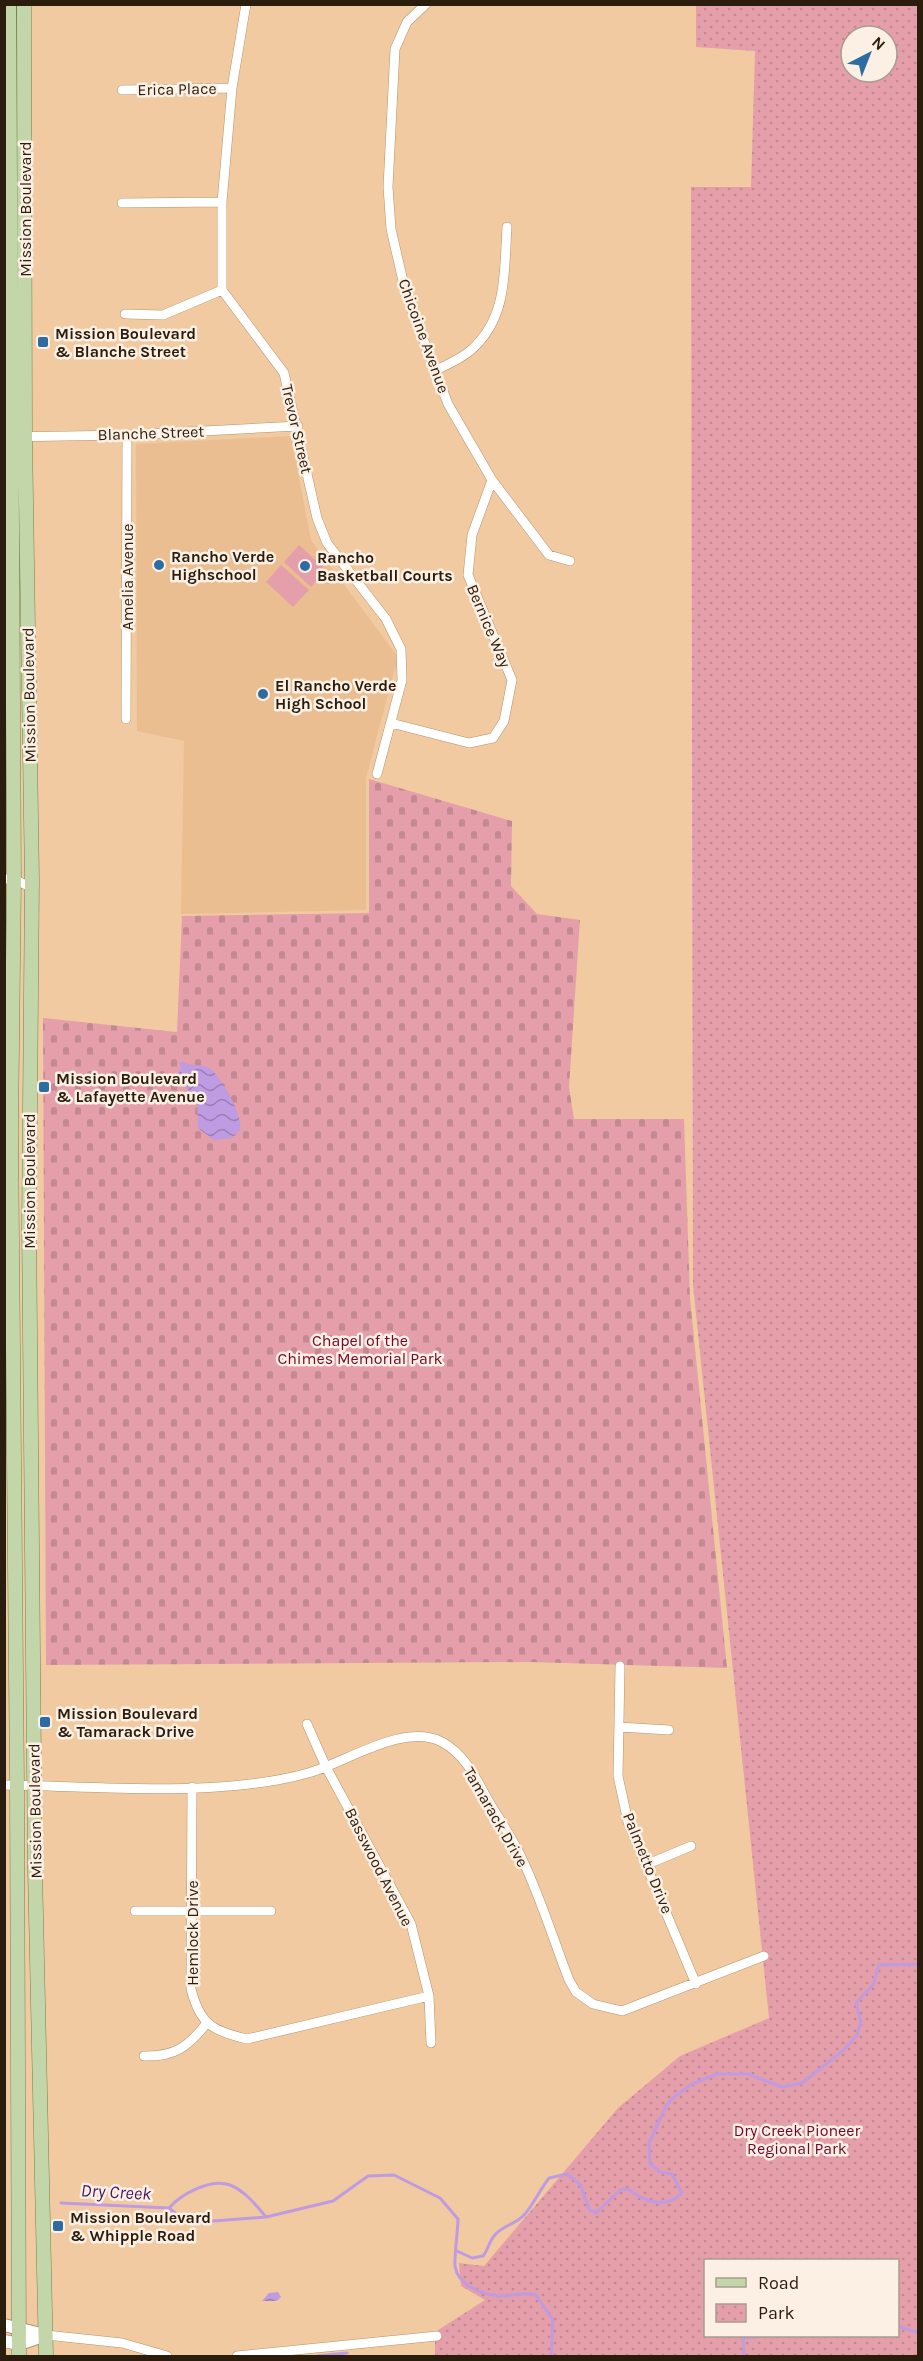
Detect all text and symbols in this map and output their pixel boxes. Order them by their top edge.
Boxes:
north arrow [839,24,899,84]
text: N [868,32,889,54]
street label: Erica Place [137,79,217,99]
street label: Mission Boulevard [16,141,35,277]
street label: Chicoine Avenue [394,276,454,396]
place label: Mission Boulevard & Blanche Street [55,324,196,361]
marker: Mission Boulevard & Blanche Street [36,335,50,349]
street label: Trevor Street [277,382,317,476]
street label: Blanche Street [97,422,205,444]
street label: Amelia Avenue [118,524,137,630]
place label: Rancho Verde Highschool [171,547,274,584]
place label: Rancho Basketball Courts [317,548,453,585]
marker: Rancho Verde Highschool [152,558,166,572]
marker: Rancho Basketball Courts [298,559,312,573]
street label: Bernice Way [463,581,515,671]
street label: Mission Boulevard [18,627,40,763]
place label: El Rancho Verde High School [275,676,397,713]
marker: El Rancho Verde High School [256,687,270,701]
place label: Mission Boulevard & Lafayette Avenue [56,1069,205,1106]
marker: Mission Boulevard & Lafayette Avenue [37,1080,51,1094]
street label: Mission Boulevard [20,1113,39,1249]
park label: Chapel of the Chimes Memorial Park [277,1331,443,1368]
place label: Mission Boulevard & Tamarack Drive [57,1704,198,1741]
marker: Mission Boulevard & Tamarack Drive [38,1715,52,1729]
street label: Mission Boulevard [24,1743,46,1879]
street label: Tamarack Drive [460,1764,532,1870]
street label: Basswood Avenue [341,1805,417,1929]
street label: Palmetto Drive [619,1810,677,1916]
street label: Hemlock Drive [183,1880,202,1986]
park label: Dry Creek Pioneer Regional Park [734,2121,861,2158]
water label: Dry Creek [80,2179,153,2205]
place label: Mission Boulevard & Whipple Road [70,2208,211,2245]
marker: Mission Boulevard & Whipple Road [51,2219,65,2233]
legend [704,2259,899,2337]
text: Road [758,2272,799,2294]
text: Park [758,2302,795,2324]

